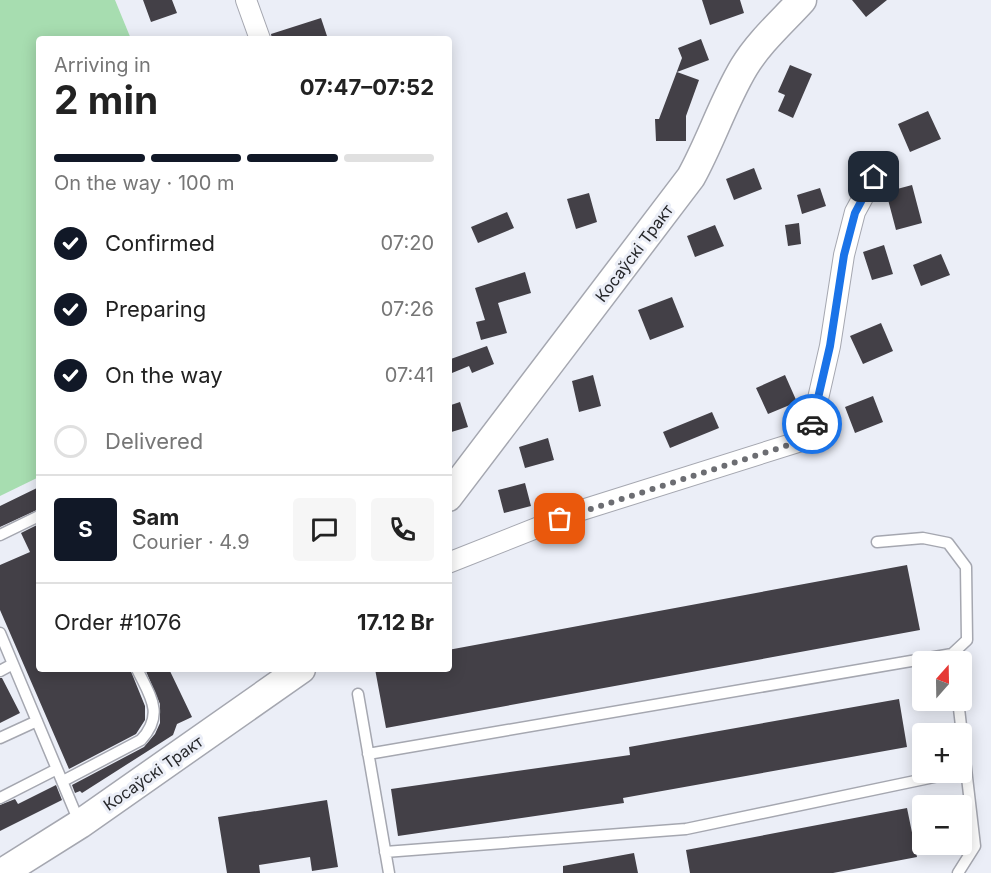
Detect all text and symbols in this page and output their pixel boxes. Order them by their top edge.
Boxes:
text: Arriving in [54,53,151,77]
text: 07:47–07:52 [300,74,434,100]
text: 2 min [54,76,158,123]
pin [848,151,899,202]
icon: home [857,160,890,193]
text: On the way · 100 m [54,171,234,195]
street label: Косаўскі Тракт [591,200,678,306]
icon: check [54,227,87,260]
text: Confirmed [105,230,215,256]
text: 07:20 [381,231,434,255]
icon: check [54,293,87,326]
text: Preparing [105,296,206,322]
text: 07:26 [381,297,434,321]
icon: check [54,359,87,392]
text: On the way [105,362,223,388]
text: 07:41 [385,363,434,387]
courier [782,394,842,454]
icon: car [796,408,829,441]
text: Delivered [105,428,203,454]
pin [534,493,585,544]
button: chat [293,498,356,561]
button: phone [371,498,434,561]
icon: bag [543,502,576,535]
text: Sam [132,504,179,530]
text: S [78,516,93,542]
text: Courier · 4.9 [132,530,250,554]
text: Order #1076 [54,609,182,635]
text: 17.12 Br [357,609,434,635]
north arrow [912,651,972,711]
map controls [912,651,972,855]
button: + [912,723,972,783]
street label: Косаўскі Тракт [99,731,207,815]
button: − [912,795,972,855]

